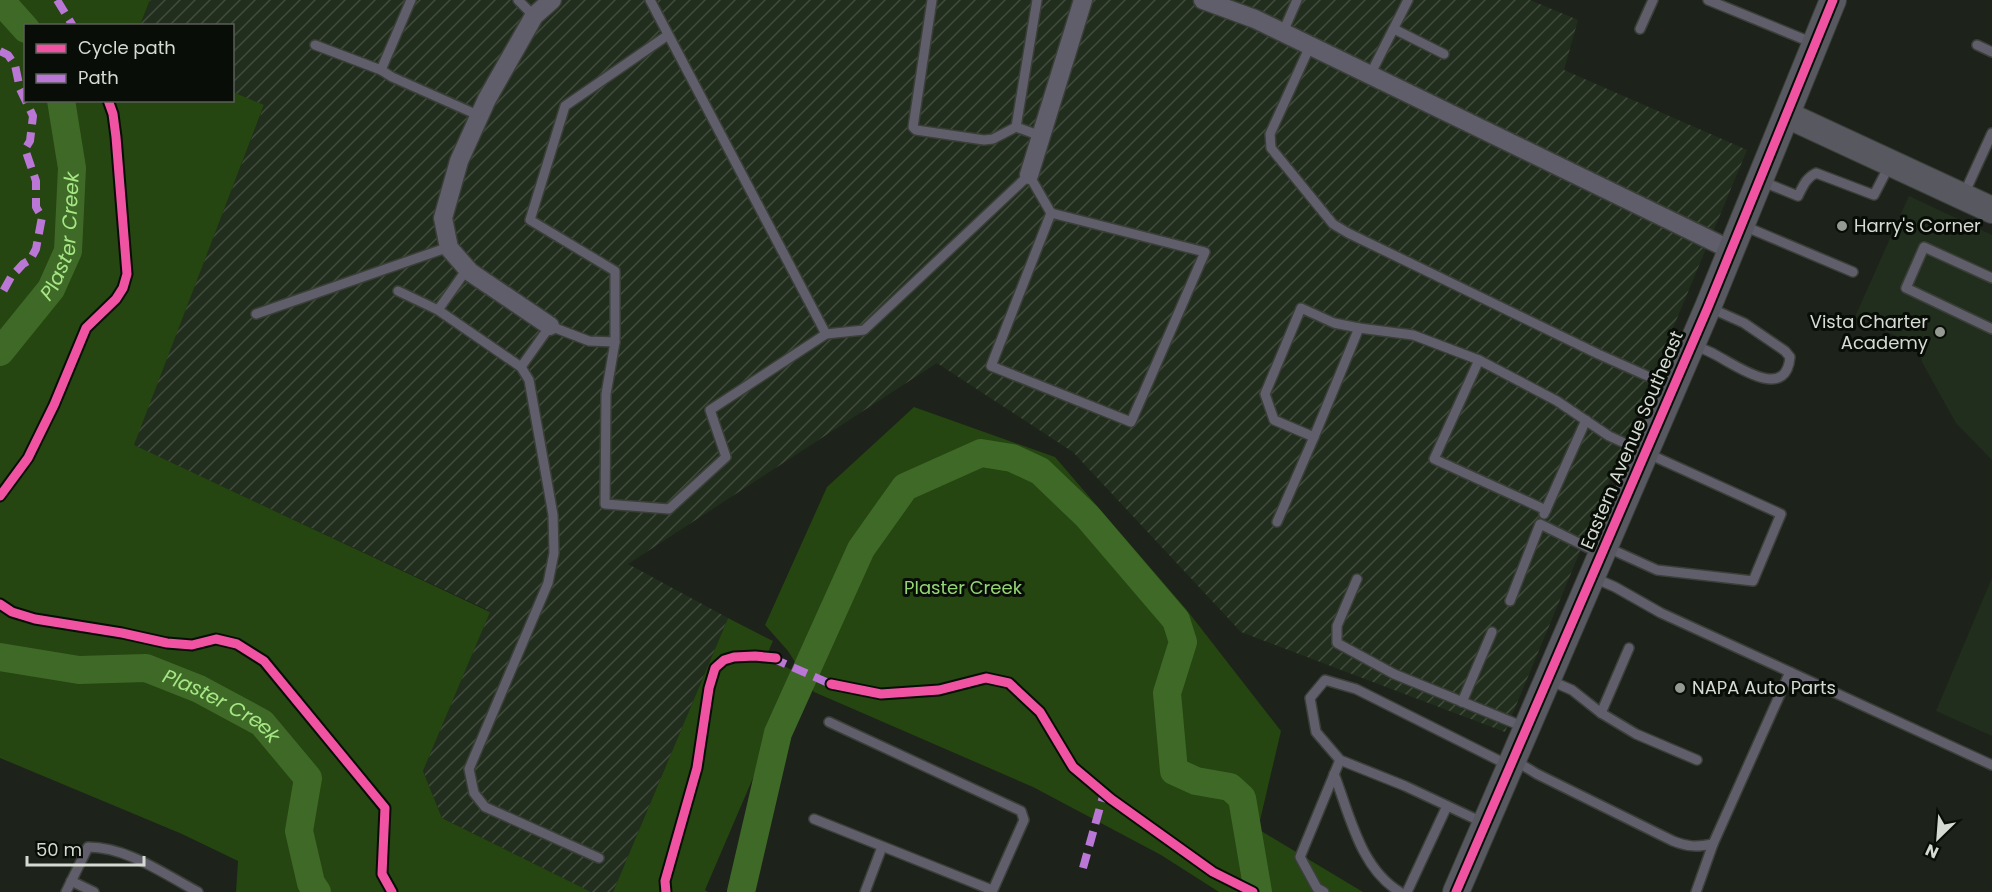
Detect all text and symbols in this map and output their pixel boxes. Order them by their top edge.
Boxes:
legend [24,24,234,102]
text: Cycle path [78,35,176,60]
text: Path [78,65,119,90]
water label: Plaster Creek [33,170,86,306]
place label: Harry's Corner [1854,213,1981,238]
marker: Harry's Corner [1835,219,1849,233]
place label: Vista Charter Academy [1810,309,1928,355]
marker: Vista Charter Academy [1933,325,1947,339]
street label: Eastern Avenue Southeast [1574,327,1689,553]
park label: Plaster Creek [904,575,1023,600]
water label: Plaster Creek [159,662,288,750]
place label: NAPA Auto Parts [1692,675,1836,700]
marker: NAPA Auto Parts [1673,681,1687,695]
north arrow [1908,808,1968,868]
scale bar [27,829,144,867]
text: 50 m [36,837,82,862]
text: N [1922,838,1942,864]

